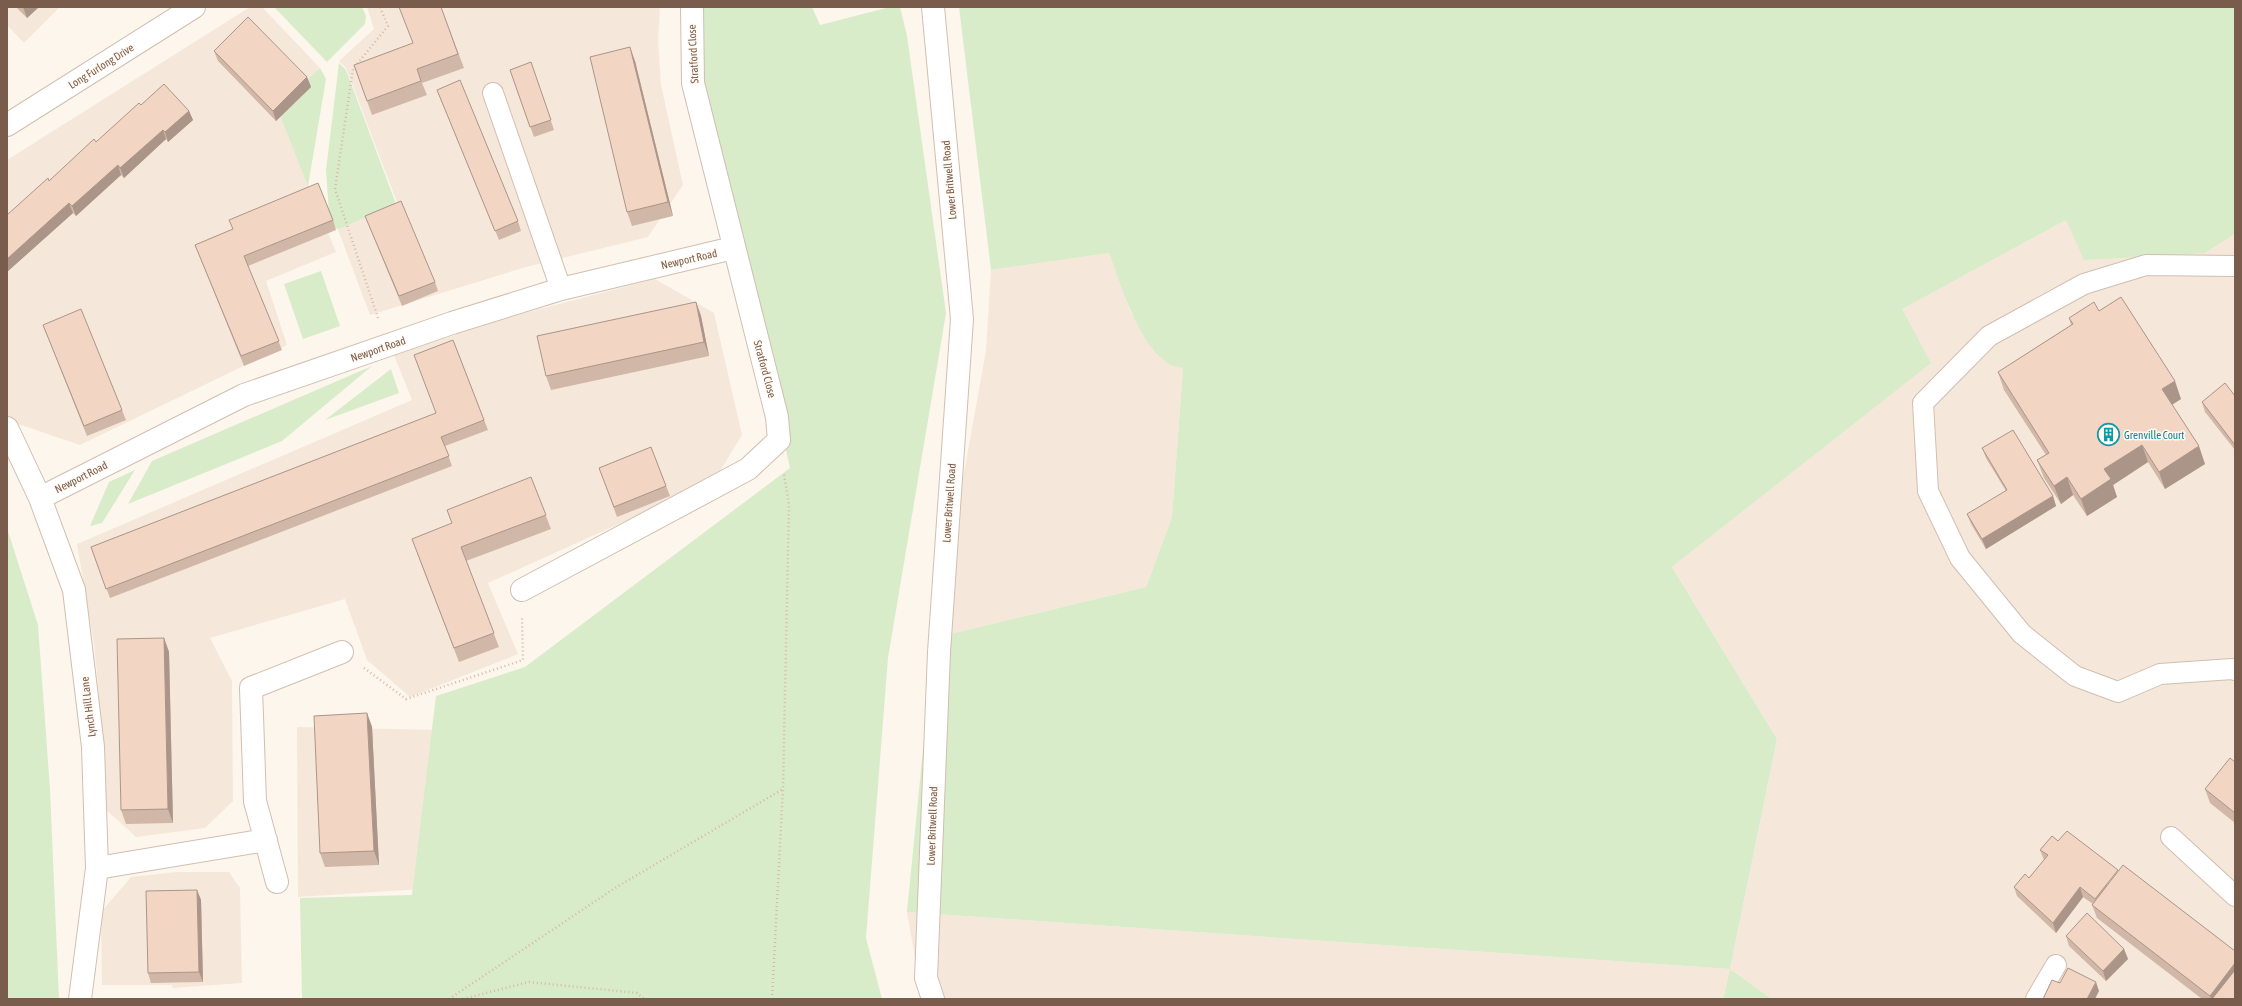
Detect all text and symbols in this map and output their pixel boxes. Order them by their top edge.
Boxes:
street label: Stratford Close [685,24,701,84]
street label: Long Furlong Drive [66,41,136,91]
street label: Lower Britwell Road [940,140,958,220]
street label: Newport Road [660,247,718,271]
street label: Newport Road [349,334,407,364]
street label: Stratford Close [752,339,778,399]
building icon: Grenville Court [2096,422,2122,448]
place label: Grenville Court [2124,429,2184,441]
street label: Newport Road [53,459,109,495]
street label: Lower Britwell Road [940,463,958,543]
street label: Lynch Hill Lane [78,676,98,738]
street label: Lower Britwell Road [925,786,939,866]

